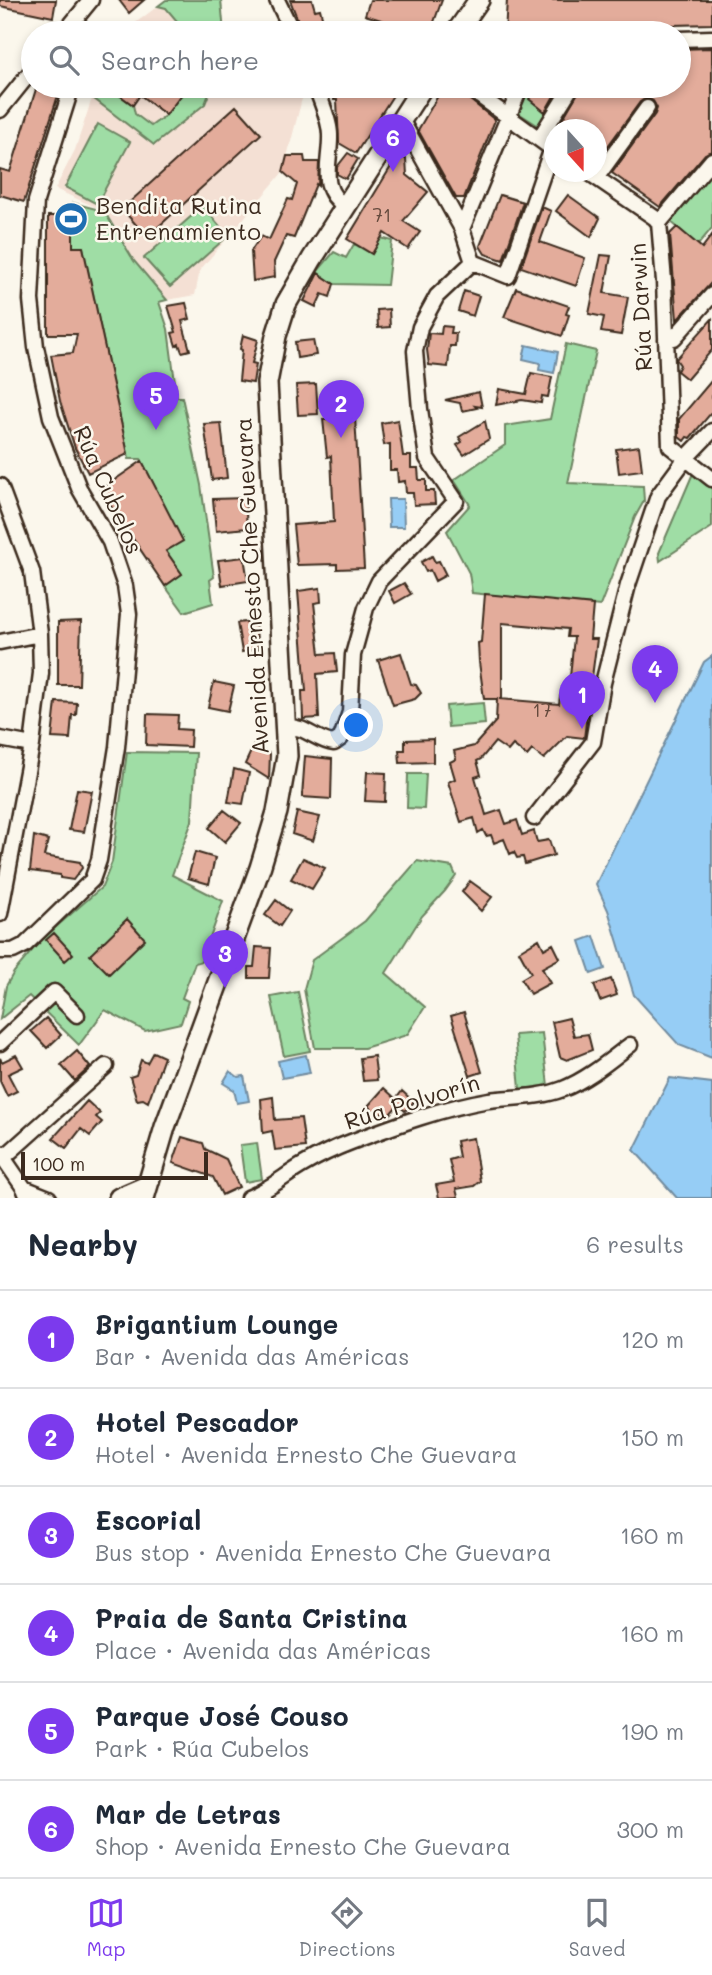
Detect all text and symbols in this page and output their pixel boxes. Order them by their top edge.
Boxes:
search box [21,21,691,98]
icon: search [45,41,83,79]
text: Search here [101,43,259,77]
pin: 6 [370,114,416,172]
north arrow [544,119,607,182]
place label: Bendita Rutina Entrenamiento [96,190,262,246]
sports icon: Bendita Rutina Entrenamiento [52,200,90,238]
house number: 71 [372,202,392,227]
street label: Rúa Darwin [622,242,658,372]
pin: 5 [133,372,179,430]
pin: 2 [318,380,364,438]
street label: Avenida Ernesto Che Guevara [227,417,275,755]
street label: Rúa Cubelos [67,421,151,559]
pin: 4 [632,645,678,703]
pin: 1 [559,671,605,729]
house number: 17 [532,697,552,722]
your location [339,708,373,742]
pin: 3 [202,930,248,988]
street label: Rúa Polvorín [340,1066,483,1136]
scale bar [21,1149,208,1181]
text: 100 m [32,1151,85,1176]
text: Nearby [28,1224,138,1264]
text: 6 results [586,1229,684,1259]
text: Brigantium Lounge [95,1307,338,1341]
text: 1 [46,1324,56,1354]
text: 120 m [621,1324,684,1354]
text: Bar · Avenida das Américas [95,1341,410,1371]
text: Hotel Pescador [95,1405,299,1439]
text: 2 [45,1422,57,1452]
text: 150 m [620,1422,684,1452]
text: Hotel · Avenida Ernesto Che Guevara [95,1439,517,1469]
text: Escorial [95,1503,201,1537]
text: 3 [44,1520,58,1550]
text: 160 m [620,1520,684,1550]
text: Bus stop · Avenida Ernesto Che Guevara [95,1537,552,1567]
text: Praia de Santa Cristina [95,1601,408,1635]
text: 4 [44,1618,58,1648]
text: 160 m [620,1618,684,1648]
text: Place · Avenida das Américas [95,1635,431,1665]
text: Parque José Couso [95,1699,349,1733]
text: 5 [44,1716,58,1746]
text: 190 m [620,1716,684,1746]
text: Park · Rúa Cubelos [95,1733,309,1763]
text: Mar de Letras [95,1797,281,1831]
text: 6 [44,1814,58,1844]
text: 300 m [616,1814,684,1844]
text: Shop · Avenida Ernesto Che Guevara [95,1831,511,1861]
tab: Map [87,1894,125,1961]
tab: Directions [299,1894,395,1961]
tab: Saved [569,1894,625,1961]

